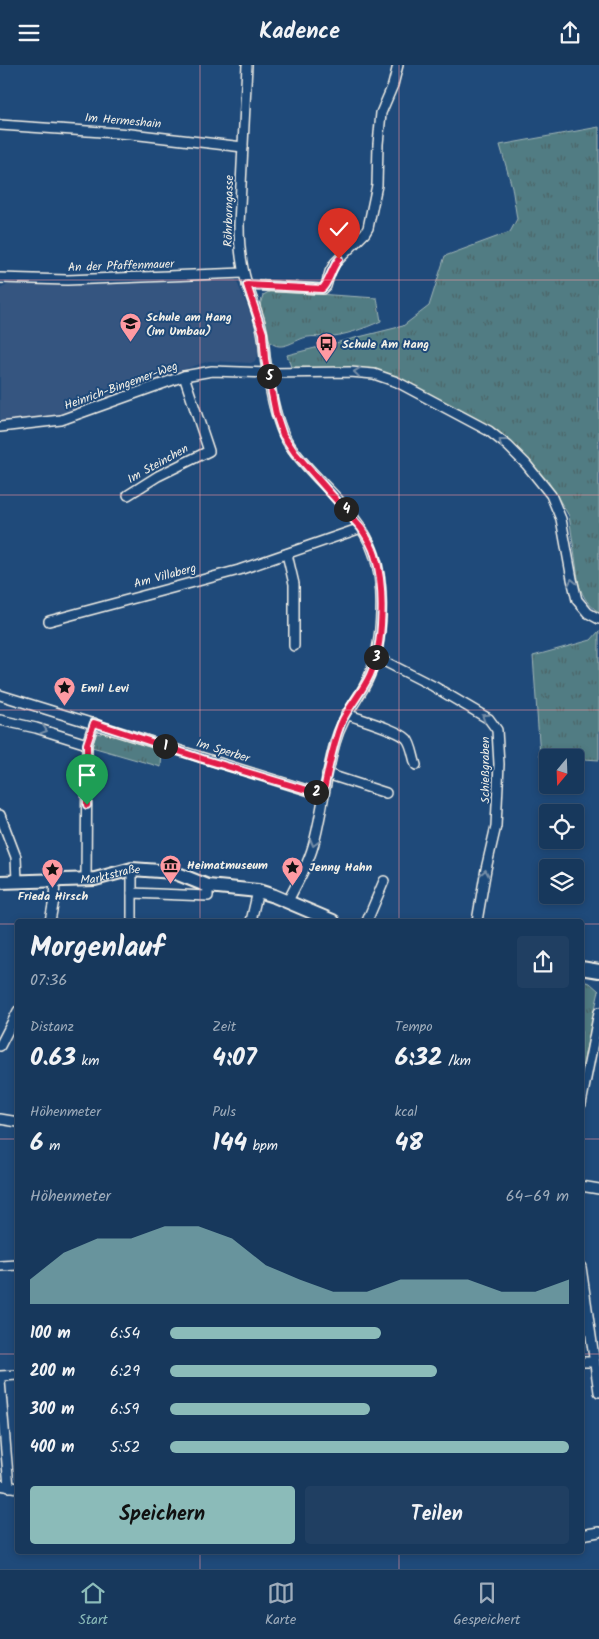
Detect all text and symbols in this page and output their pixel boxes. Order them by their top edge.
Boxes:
text: Kadence [259,15,340,50]
icon: menu [15,19,43,47]
icon: share [556,19,584,47]
street label: Im Hermeshain [84,108,162,134]
street label: Röhrborngasse [219,174,239,247]
pin [318,208,360,259]
icon: check [325,215,353,243]
street label: An der Pfaffenmauer [67,255,176,277]
place label: Schule am Hang (im Umbau) [146,308,232,341]
school or university icon: Schule am Hang (im Umbau) [118,312,142,343]
bus stop icon: Schule Am Hang [314,332,338,363]
place label: Schule Am Hang [342,335,429,354]
street label: Heinrich-Bingemer-Weg [62,356,181,415]
pin: 5 [256,363,282,389]
text: 5 [266,365,273,387]
one-way arrow [353,367,361,378]
street label: Im Steinchen [124,439,192,489]
one-way arrow [499,439,508,447]
pin: 4 [334,497,358,521]
text: 4 [343,498,350,520]
street label: Am Villaberg [132,558,199,593]
one-way arrow [568,577,578,586]
pin: 3 [364,645,388,669]
text: 3 [373,646,380,668]
place icon: Emil Levi [53,676,77,707]
place label: Emil Levi [81,679,130,698]
one-way arrow [481,714,490,724]
one-way arrow [39,725,48,735]
pin: 1 [152,733,178,759]
street label: Im Sperber [194,734,253,768]
text: 1 [163,735,168,757]
street label: Schießgraben [476,737,495,803]
north arrow [539,749,584,794]
map controls [539,749,584,904]
pin [66,754,108,805]
icon: arrive [73,761,101,789]
pin: 2 [304,779,328,805]
text: 2 [312,781,321,803]
button: locate [539,804,584,849]
one-way arrow [309,838,320,847]
museum icon: Heimatmuseum [159,853,183,884]
place icon: Jenny Hahn [281,855,305,886]
place label: Heimatmuseum [187,856,268,875]
place icon: Frieda Hirsch [41,857,65,888]
place label: Jenny Hahn [309,858,373,877]
street label: Marktstraße [80,859,142,889]
button: layers [539,859,584,904]
one-way arrow [479,869,490,878]
place label: Frieda Hirsch [18,887,89,906]
text: Morgenlauf [30,926,164,971]
button: share [517,936,569,988]
text: 07:36 [30,968,67,993]
text: Distanz [30,1016,74,1038]
text: Zeit [212,1016,236,1038]
text: Tempo [395,1016,433,1038]
text: 0.63 [30,1038,76,1078]
text: 4:07 [212,1038,257,1078]
text: 6:32 [395,1038,443,1078]
text: km [76,1050,99,1072]
text: /km [443,1050,471,1072]
text: Höhenmeter [30,1101,101,1123]
text: Puls [212,1101,236,1123]
text: kcal [395,1101,417,1123]
text: 6 [30,1123,44,1163]
text: 144 [212,1123,247,1163]
text: 48 [395,1123,423,1163]
text: m [44,1135,60,1157]
text: bpm [247,1135,278,1157]
text: Höhenmeter [30,1184,111,1209]
text: 64–69 m [506,1184,569,1209]
text: 100 m [30,1321,71,1346]
text: 6:54 [110,1321,140,1346]
text: 200 m [30,1359,75,1384]
text: 6:29 [110,1359,140,1384]
text: 300 m [30,1397,74,1422]
text: 6:59 [110,1397,139,1422]
text: 400 m [30,1435,74,1460]
text: 5:52 [110,1435,140,1460]
button: Speichern [30,1486,295,1544]
button: Teilen [305,1486,569,1544]
tab: Start [79,1579,108,1631]
tab: Karte [265,1579,296,1631]
tab: Gespeichert [453,1579,520,1631]

